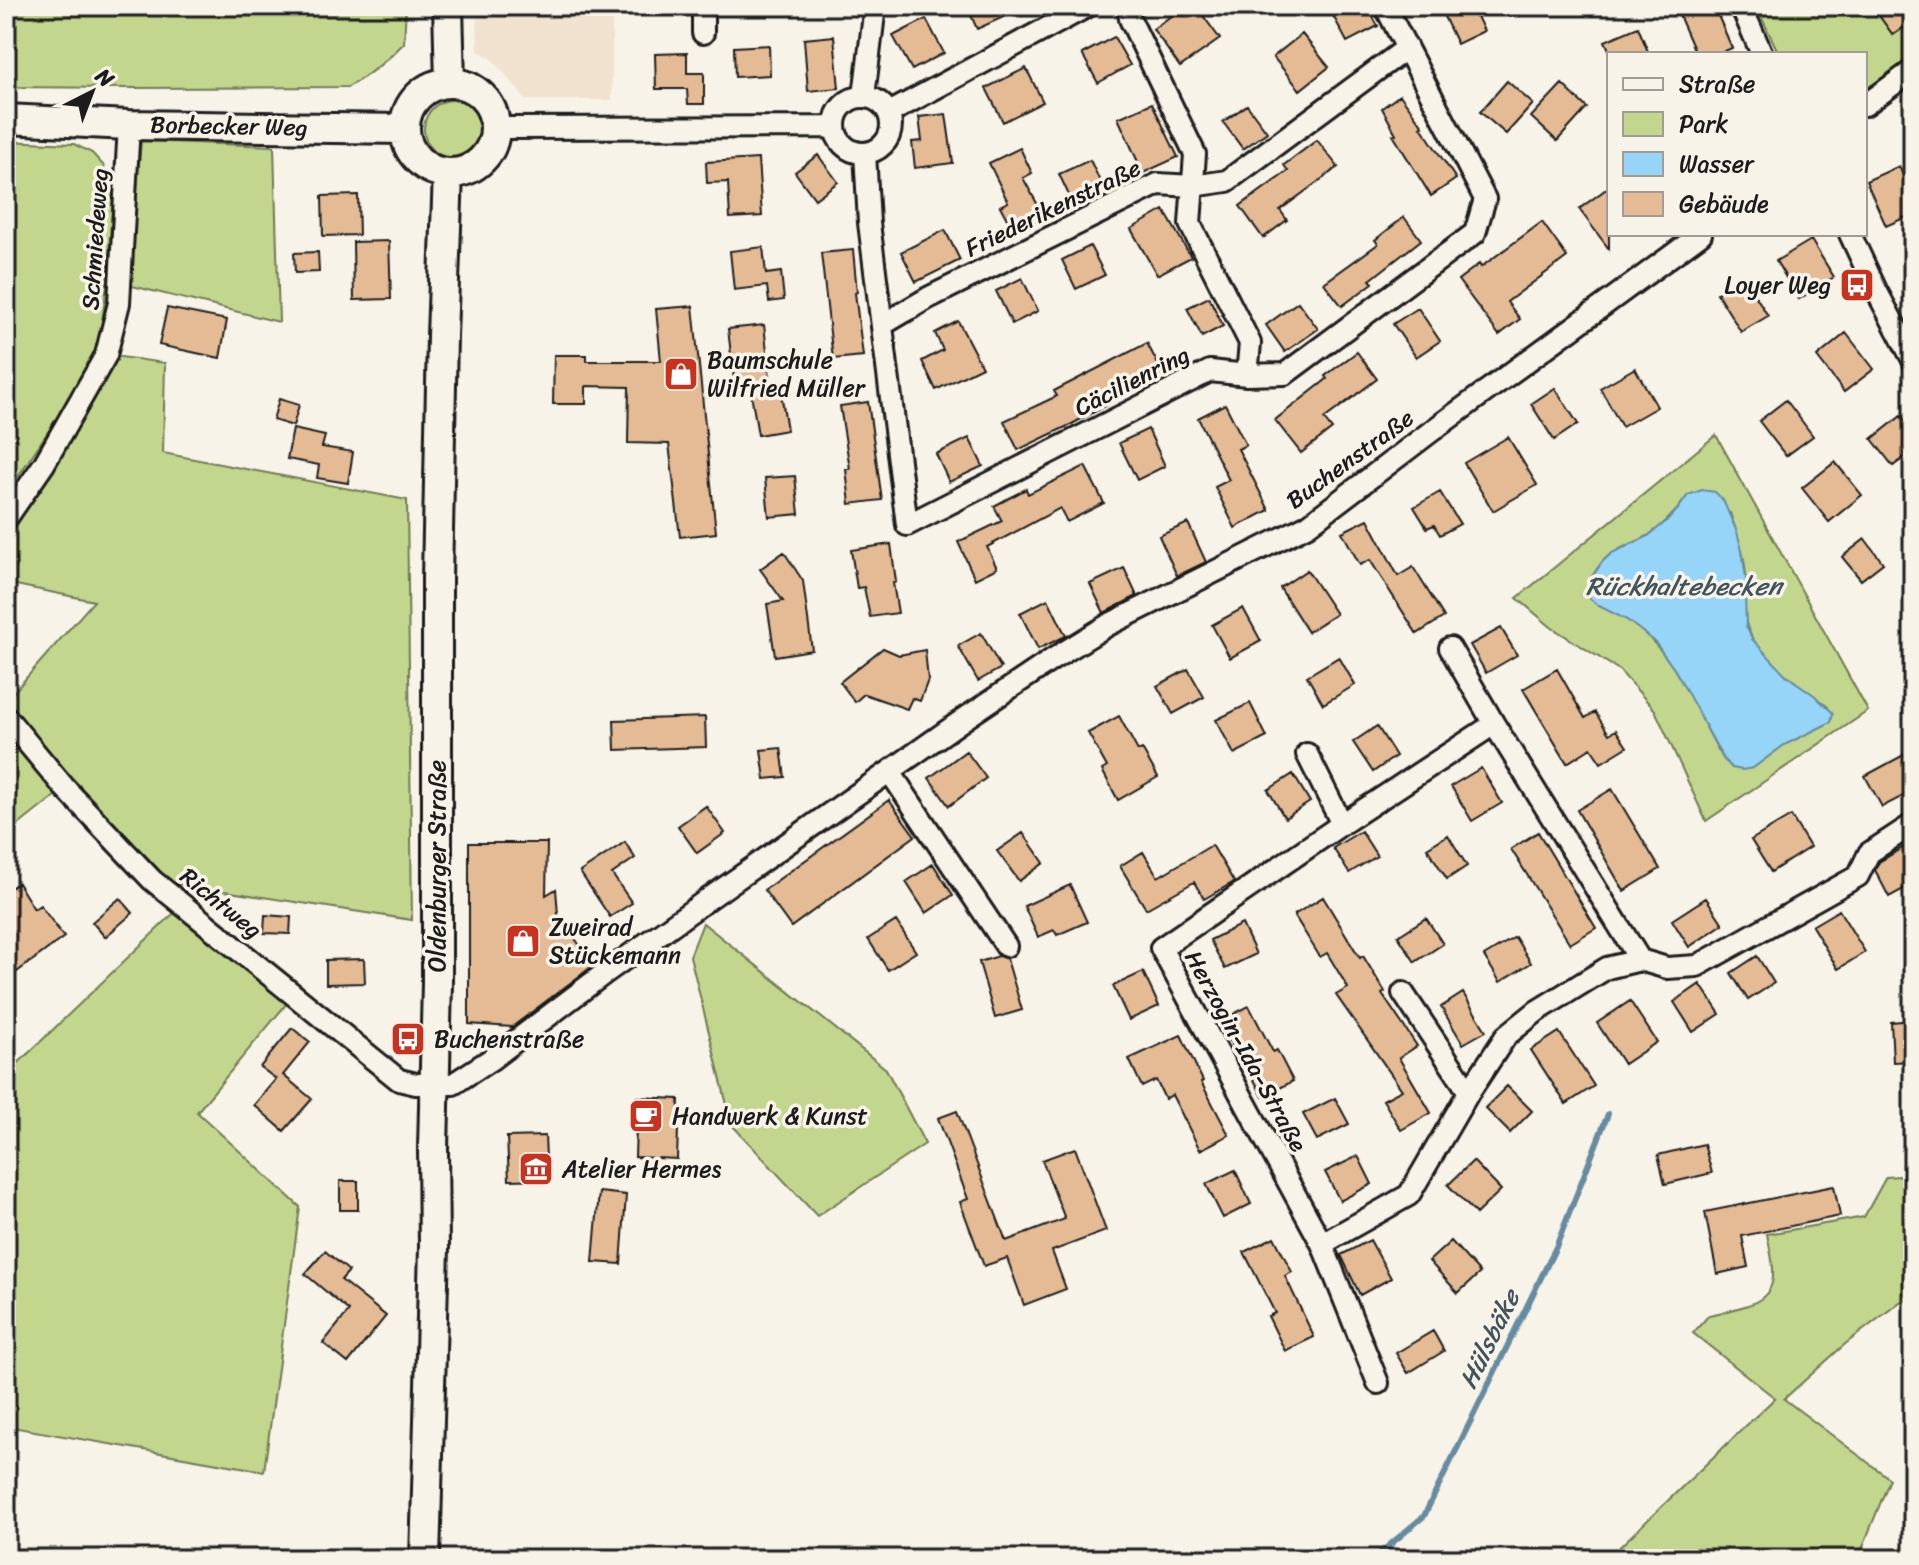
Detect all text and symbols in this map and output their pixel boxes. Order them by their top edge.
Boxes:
north arrow [52,52,132,132]
legend [1607,52,1867,236]
text: N [86,57,124,98]
text: Straße [1679,63,1755,105]
text: Park [1679,103,1728,145]
street label: Borbecker Weg [150,104,308,148]
text: Wasser [1679,143,1755,185]
street label: Friederikenstraße [958,147,1148,269]
street label: Schmiedeweg [69,167,121,311]
text: Gebäude [1679,183,1769,225]
place label: Loyer Weg [1724,264,1831,306]
bus stop icon: Loyer Weg [1838,266,1876,304]
street label: Cäcilienring [1067,334,1197,428]
place label: Baumschule Wilfried Müller [707,339,867,409]
shop icon: Baumschule Wilfried Müller [662,355,700,393]
street label: Buchenstraße [1277,398,1423,520]
water label: Rückhaltebecken [1586,563,1785,609]
street label: Oldenburger Straße [416,760,458,972]
street label: Richtweg [170,856,272,950]
place label: Zweirad Stückemann [549,906,681,976]
shop icon: Zweirad Stückemann [504,922,542,960]
street label: Herzogin-Ida-Straße [1173,942,1319,1160]
place label: Buchenstraße [434,1018,584,1060]
bus stop icon: Buchenstraße [389,1020,427,1058]
place label: Handwerk & Kunst [672,1095,868,1137]
cafe icon: Handwerk & Kunst [627,1097,665,1135]
place label: Atelier Hermes [561,1148,722,1190]
museum icon: Atelier Hermes [517,1150,555,1188]
water label: Hülsbäke [1445,1279,1534,1397]

